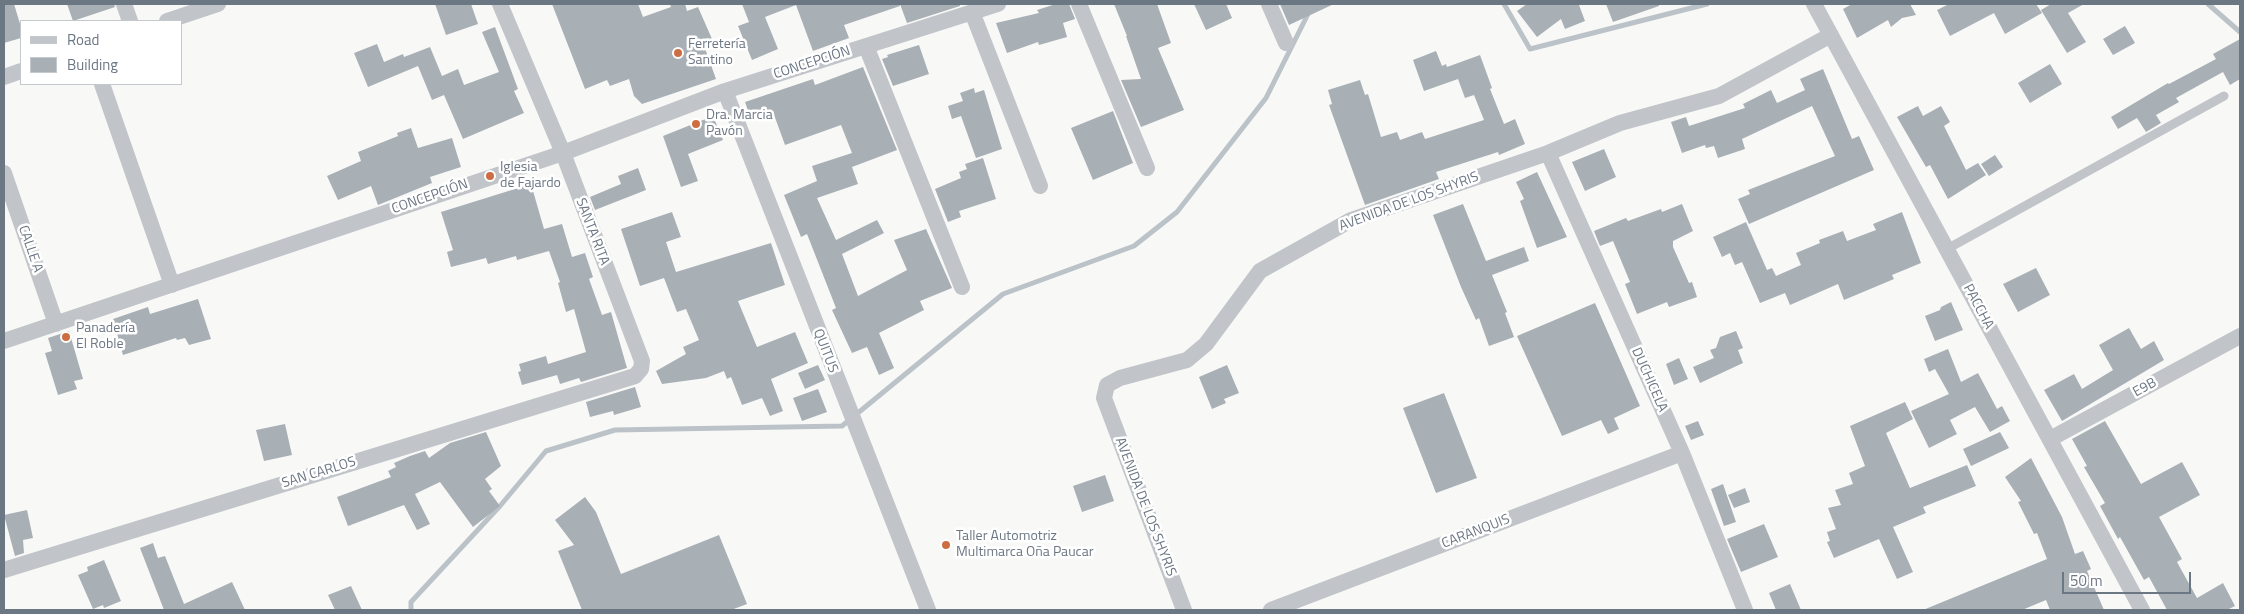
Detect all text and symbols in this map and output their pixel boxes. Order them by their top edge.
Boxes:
legend [20,20,182,85]
text: Road [67,28,99,51]
place label: Ferretería Santino [688,37,746,70]
street label: CONCEPCIÓN [772,43,852,83]
marker: Ferretería Santino [672,47,684,59]
text: Building [67,53,118,76]
place label: Dra. Marcia Pavón [706,108,773,140]
marker: Dra. Marcia Pavón [690,118,702,130]
place label: Iglesia de Fajardo [500,160,561,192]
street label: AVENIDA DE LOS SHYRIS [1337,169,1481,235]
marker: Iglesia de Fajardo [484,170,496,182]
street label: CONCEPCIÓN [390,176,470,218]
street label: SANTA RITA [572,196,612,268]
street label: CALLE A [14,223,46,275]
street label: PACCHA [1959,281,1997,333]
place label: Panadería El Roble [76,321,135,354]
street label: QUITUS [809,327,841,375]
marker: Panadería El Roble [60,331,72,343]
street label: DUCHICELA [1627,345,1671,415]
street label: E9B [2130,375,2160,401]
street label: AVENIDA DE LOS SHYRIS [1111,435,1179,579]
street label: SAN CARLOS [280,454,358,492]
street label: CARANQUIS [1440,511,1512,553]
place label: Taller Automotriz Multimarca Oña Paucar [956,529,1094,562]
marker: Taller Automotriz Multimarca Oña Paucar [940,539,952,551]
scale bar [2064,562,2193,594]
text: 50 m [2070,569,2103,592]

